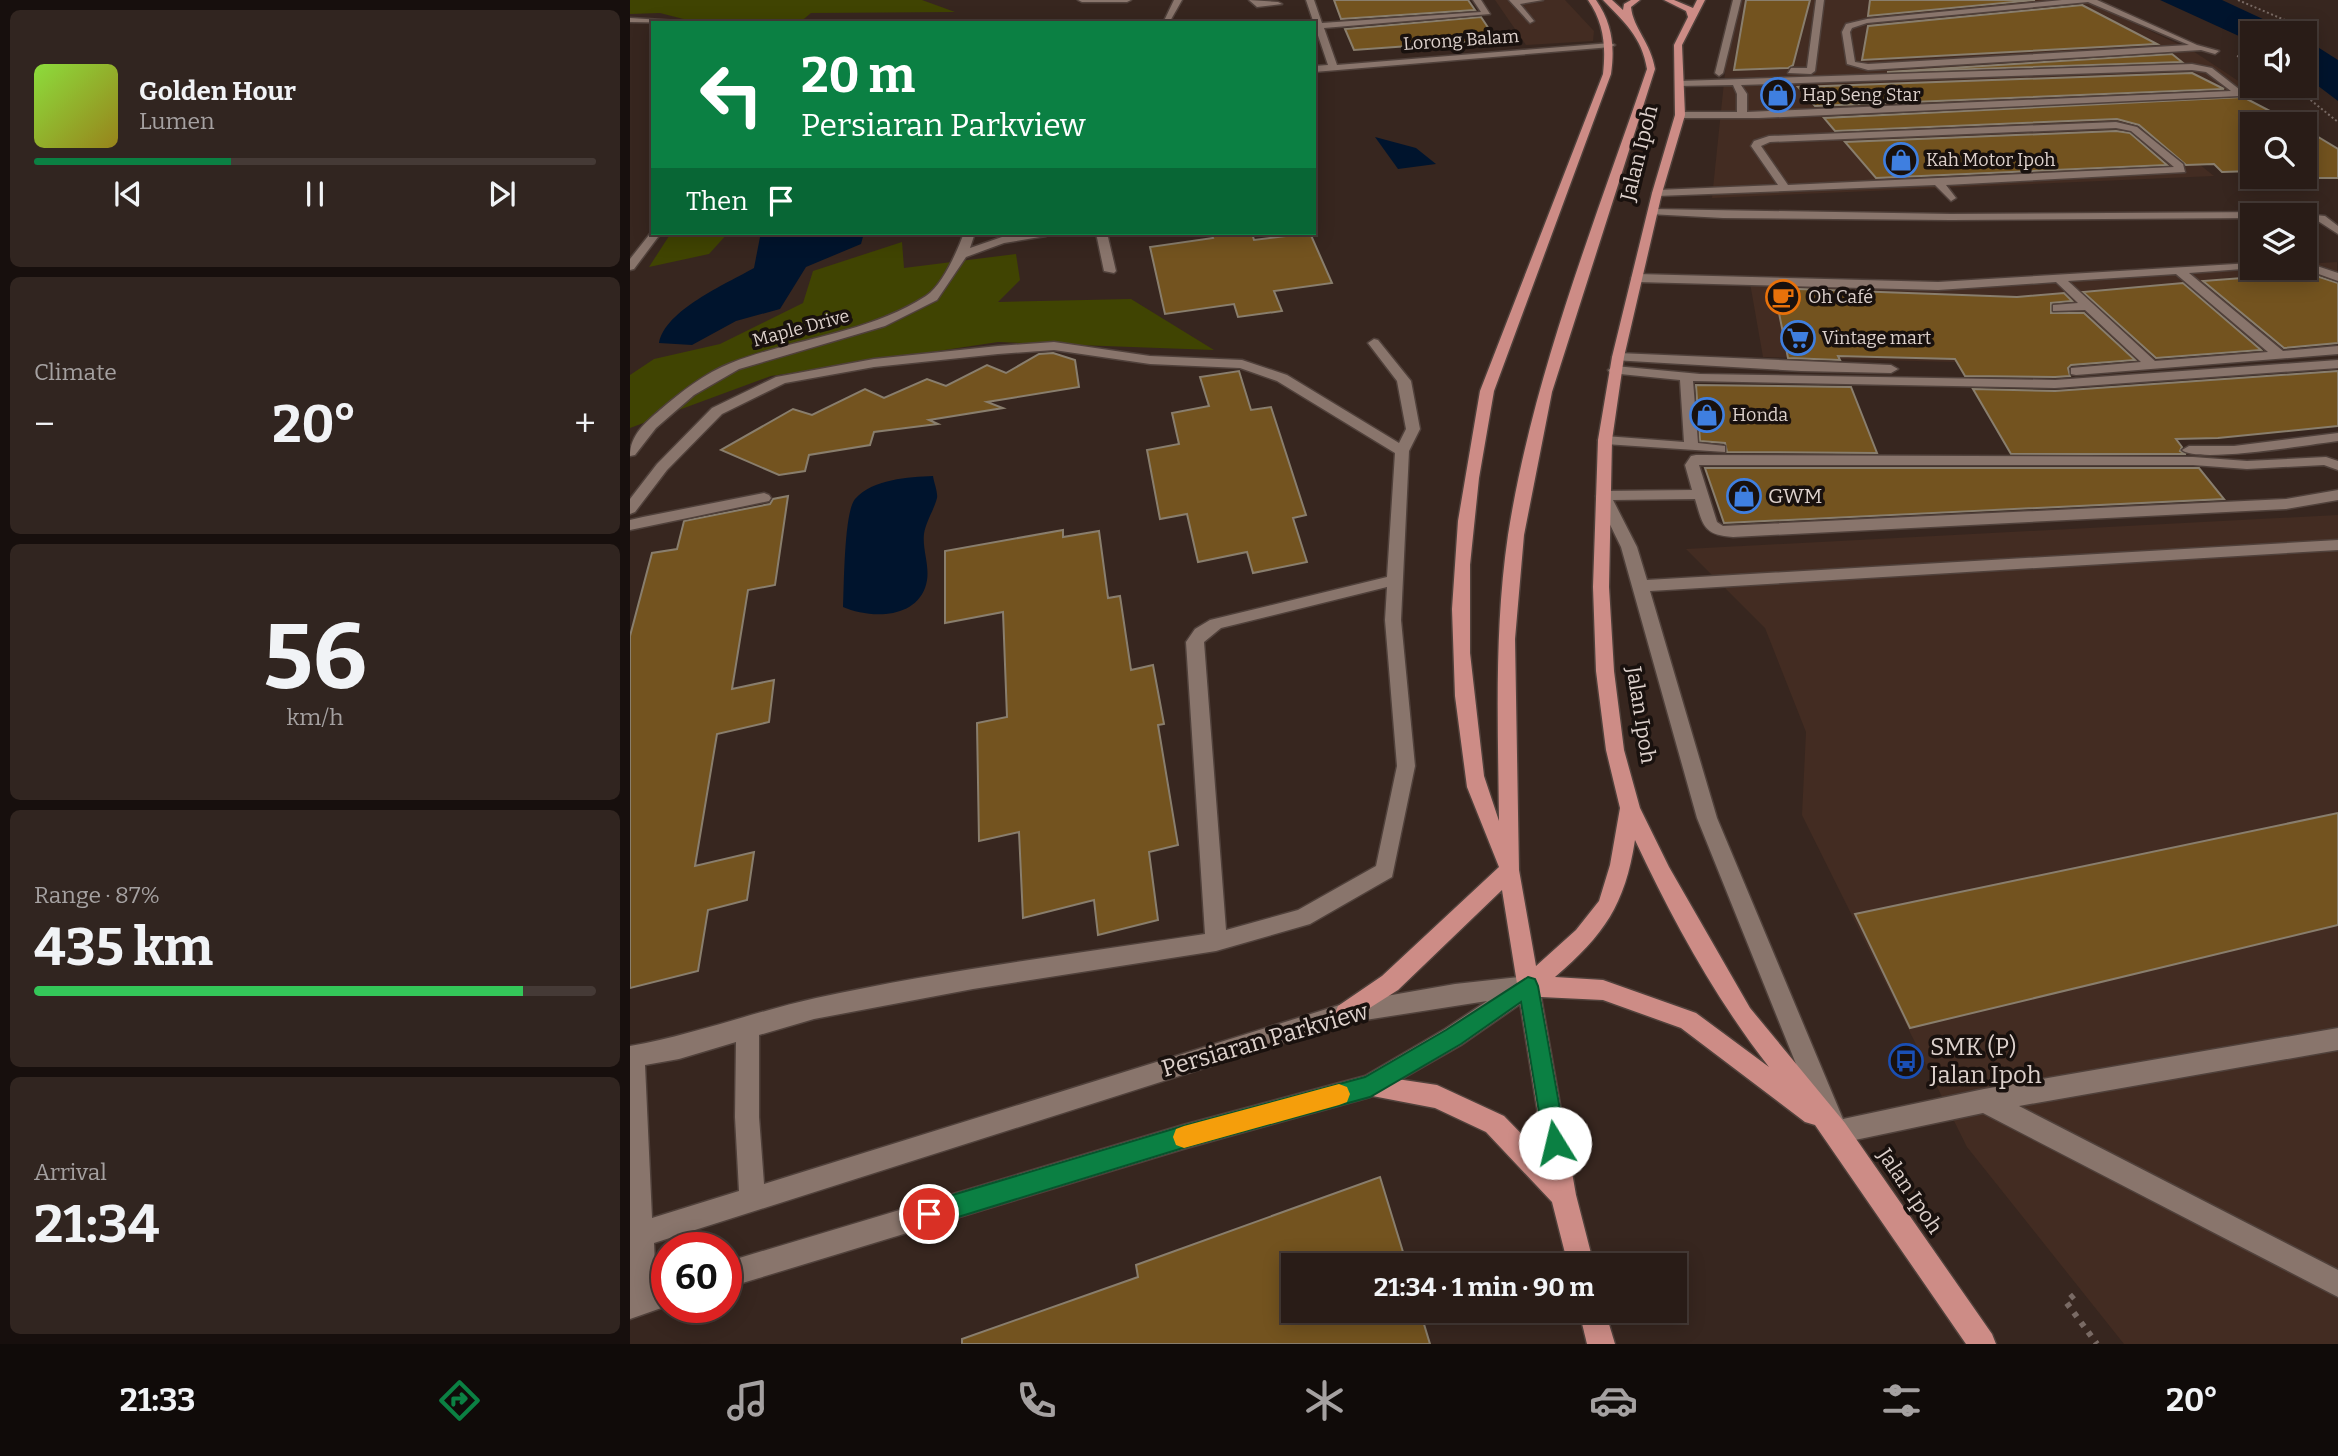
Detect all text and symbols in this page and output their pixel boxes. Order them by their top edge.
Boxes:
map controls [2240,21,2317,280]
button: sound [2240,21,2317,98]
street label: Lorong Balam [1402,25,1520,55]
text: 20 m [801,46,915,105]
icon: left [686,49,777,140]
text: Golden Hour [139,76,296,107]
shop icon: Hap Seng Star [1759,76,1797,114]
place label: Hap Seng Star [1802,84,1920,106]
street label: Jalan Ipoh [1614,102,1663,205]
text: Persiaran Parkview [801,106,1086,144]
text: Lumen [139,107,215,135]
button: search [2240,112,2317,189]
shop icon: Kah Motor Ipoh [1882,141,1920,179]
place label: Kah Motor Ipoh [1926,149,2056,171]
icon: previous [109,175,147,213]
icon: pause [296,175,334,213]
icon: next [483,175,521,213]
icon: arrive [762,182,800,220]
text: Then [686,186,748,217]
button: layers [2240,203,2317,280]
cafe icon: Oh Café [1764,278,1802,316]
place label: Oh Café [1808,286,1873,308]
street label: Maple Drive [750,305,852,351]
supermarket icon: Vintage mart [1779,319,1817,357]
place label: Vintage mart [1822,327,1932,349]
text: Climate [34,358,117,386]
text: 20° [272,393,357,456]
shop icon: Honda [1688,396,1726,434]
text: − [34,401,55,447]
text: + [574,401,596,447]
place label: Honda [1732,404,1788,426]
shop icon: GWM [1725,477,1763,515]
place label: GWM [1768,483,1822,509]
text: 56 [263,603,367,712]
street label: Jalan Ipoh [1620,664,1661,765]
text: km/h [287,703,343,731]
text: Range · 87% [34,881,160,909]
text: 435 km [34,916,213,979]
street label: Persiaran Parkview [1159,997,1372,1083]
place label: SMK (P) Jalan Ipoh [1929,1033,2042,1089]
bus stop icon: SMK (P) Jalan Ipoh [1887,1042,1925,1080]
position arrow [1518,1106,1592,1180]
street label: Jalan Ipoh [1871,1142,1948,1239]
text: Arrival [34,1158,107,1186]
pin [899,1184,959,1244]
text: 21:34 [34,1193,159,1256]
icon: arrive [910,1195,948,1233]
speed limit sign: 60 [651,1232,742,1323]
text: 21:34 · 1 min · 90 m [1374,1272,1594,1303]
icon: directions [435,1376,484,1425]
icon: music [723,1376,772,1425]
icon: phone [1012,1376,1061,1425]
icon: climate [1300,1376,1349,1425]
icon: car [1589,1376,1638,1425]
icon: filters [1877,1376,1926,1425]
text: 21:33 [120,1381,195,1419]
text: 20° [2166,1381,2218,1419]

